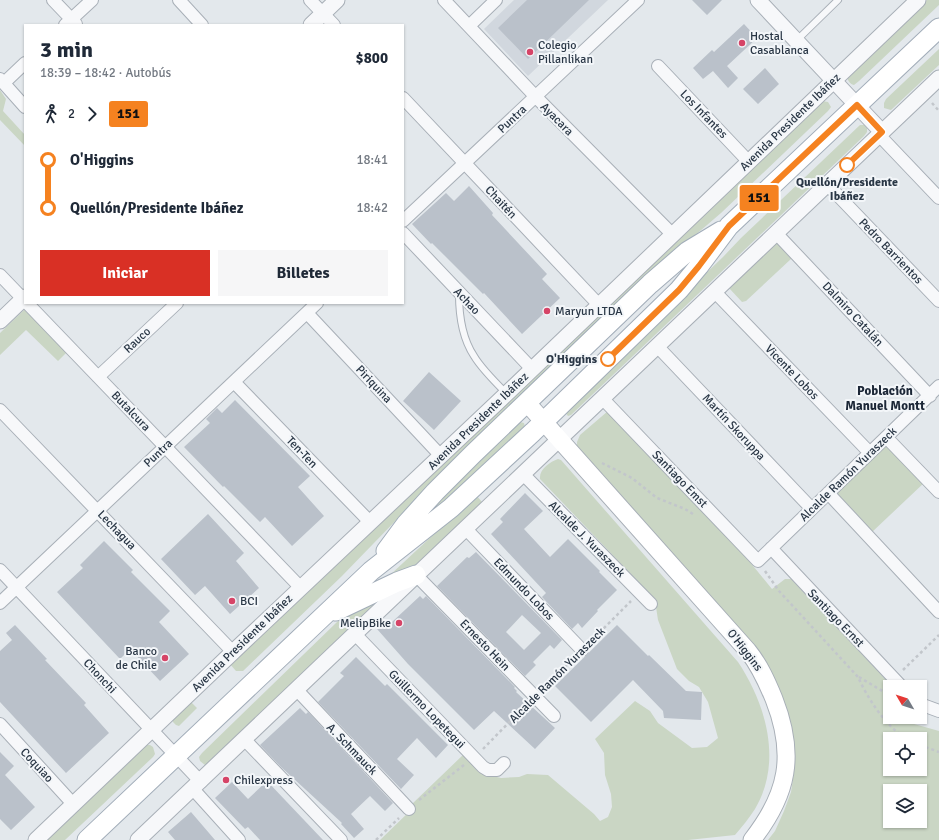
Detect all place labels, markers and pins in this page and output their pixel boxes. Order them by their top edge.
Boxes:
place label: Hostal Casablanca [750,29,809,58]
place label: Colegio Pillanlikan [538,38,593,67]
marker: Hostal Casablanca [737,38,747,48]
marker: Colegio Pillanlikan [525,47,535,57]
marker: Quellón/Presidente Ibáñez [839,157,855,173]
place label: Quellón/Presidente Ibáñez [796,175,898,204]
place label: Maryun LTDA [555,304,623,319]
marker: Maryun LTDA [542,306,552,316]
marker: O'Higgins [600,351,616,367]
place label: O'Higgins [546,352,598,367]
place label: BCI [240,594,258,609]
marker: BCI [227,596,237,606]
place label: MelipBike [340,616,391,631]
marker: MelipBike [394,618,404,628]
place label: Banco de Chile [116,644,157,673]
marker: Banco de Chile [160,653,170,663]
place label: Chilexpress [234,773,293,788]
marker: Chilexpress [221,775,231,785]

